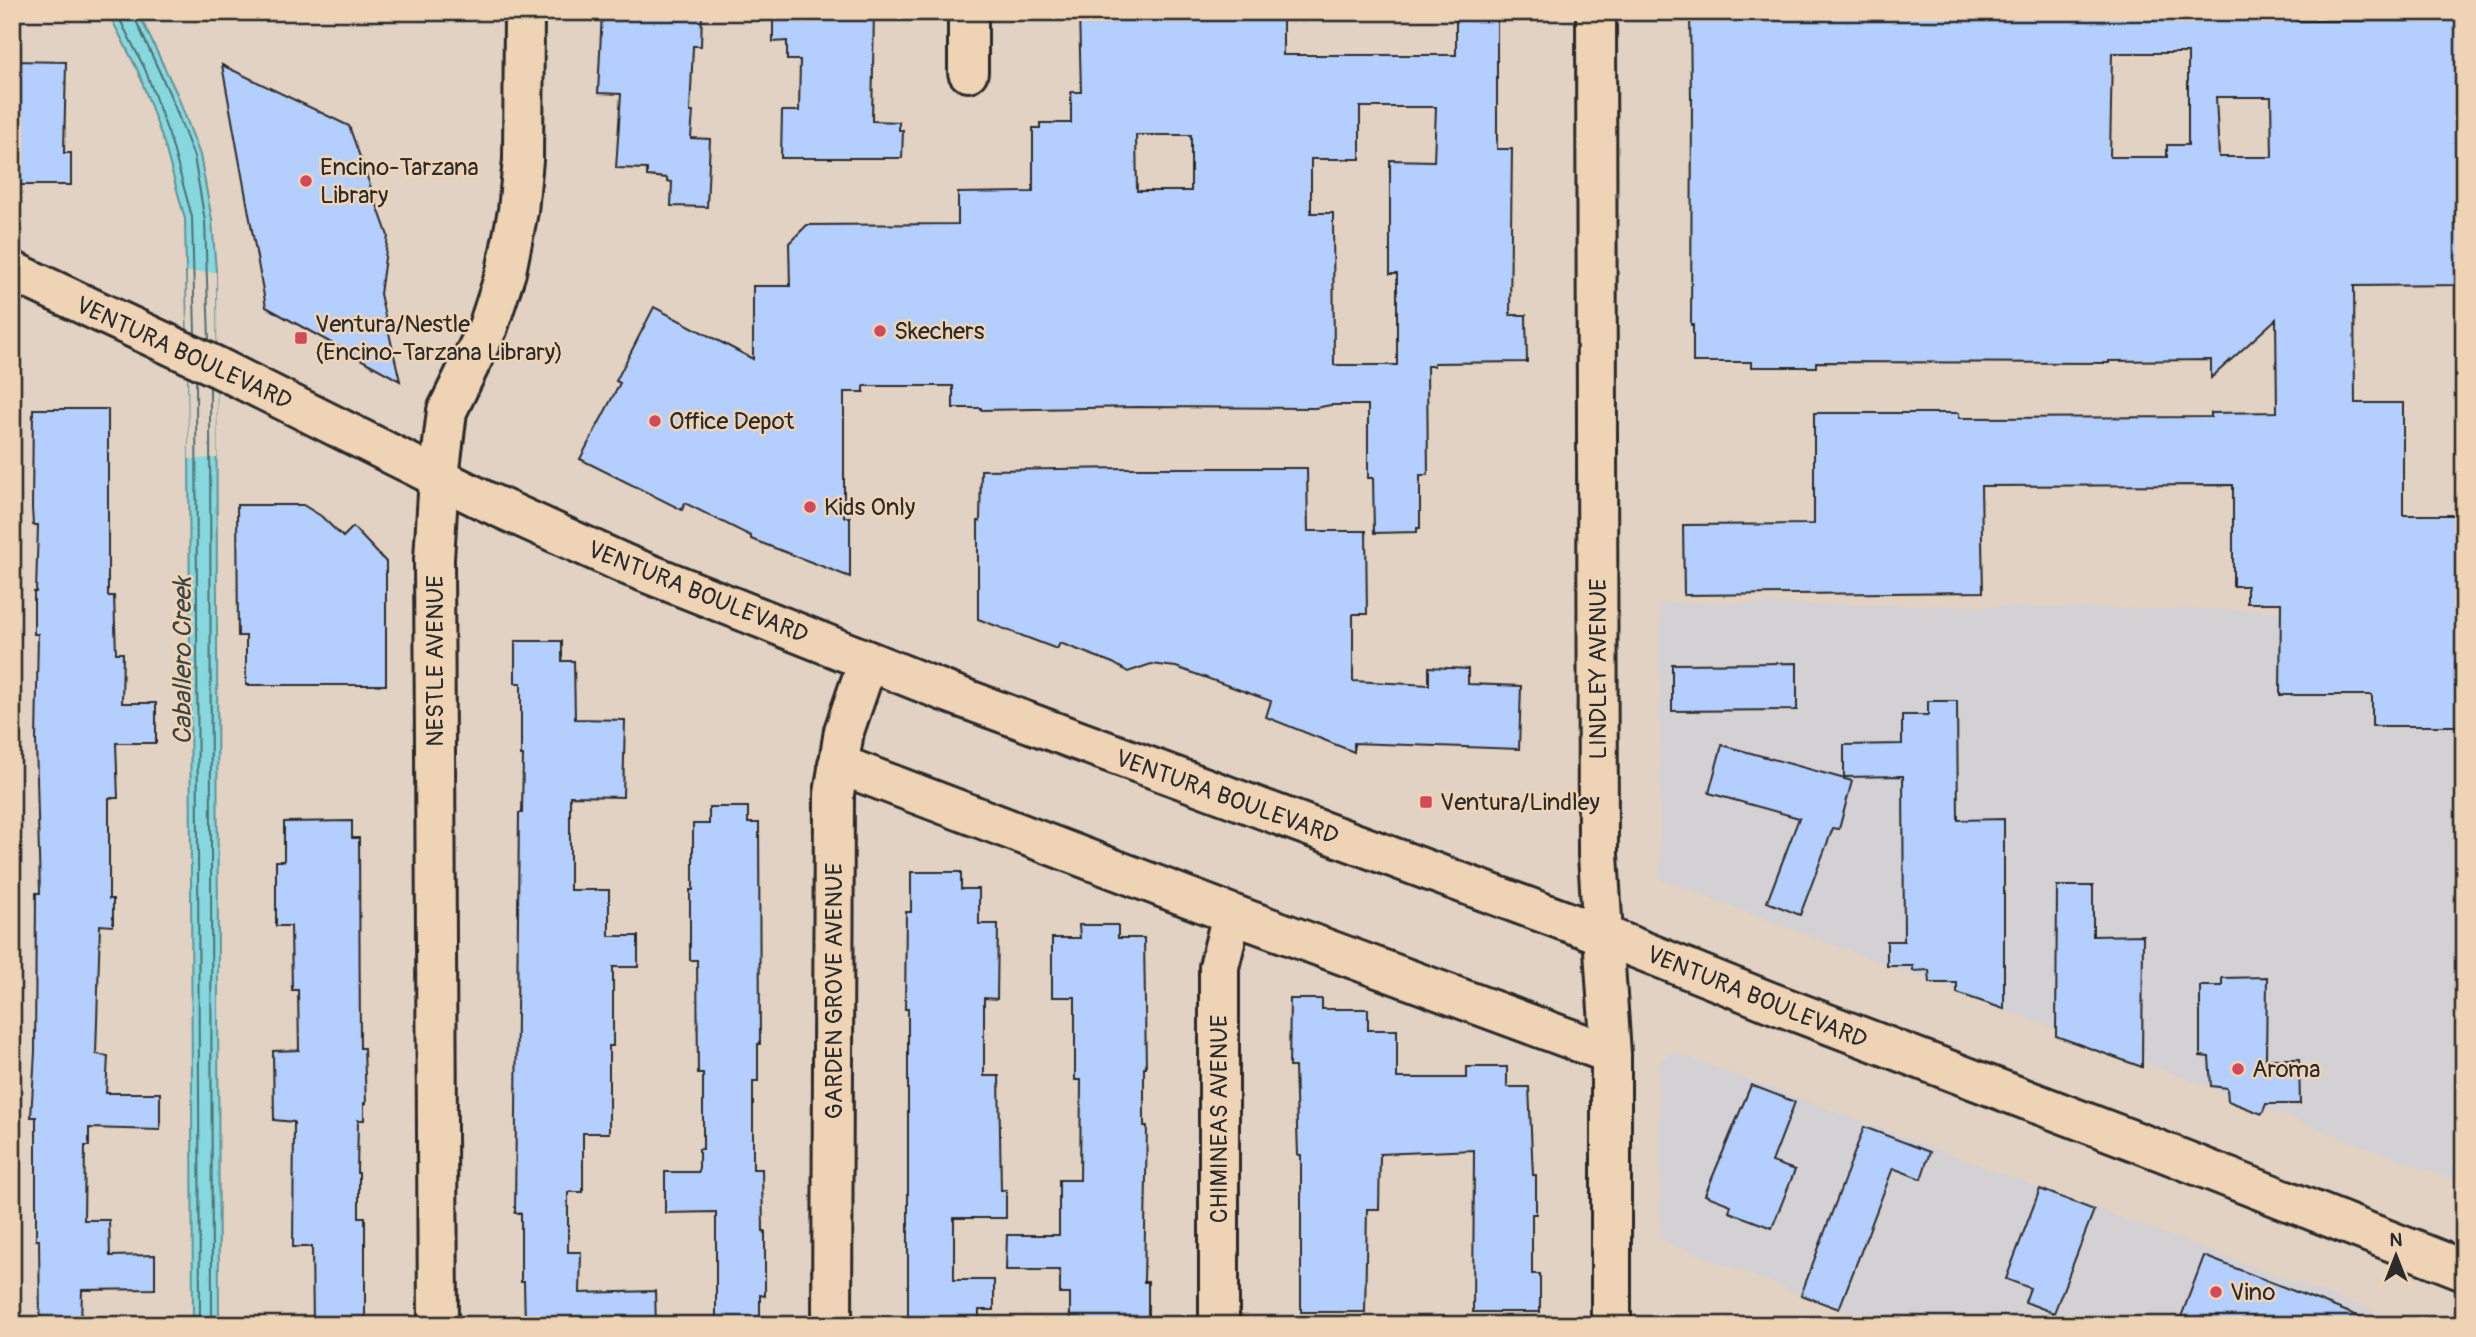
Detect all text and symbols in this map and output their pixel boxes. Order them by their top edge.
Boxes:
place label: Encino-Tarzana Library [320,153,479,210]
marker: Encino-Tarzana Library [298,173,314,189]
street label: VENTURA BOULEVARD [71,291,297,416]
place label: Ventura/Nestle (Encino-Tarzana Library) [315,310,563,367]
place label: Skechers [894,317,985,346]
marker: Skechers [872,323,888,339]
marker: Ventura/Nestle (Encino-Tarzana Library) [293,330,309,346]
place label: Office Depot [669,407,795,436]
marker: Office Depot [647,413,663,429]
place label: Kids Only [824,493,915,522]
marker: Kids Only [802,499,818,515]
street label: VENTURA BOULEVARD [583,535,812,650]
water label: Caballero Creek [167,575,199,745]
street label: NESTLE AVENUE [421,575,450,747]
street label: LINDLEY AVENUE [1584,578,1613,760]
street label: VENTURA BOULEVARD [1111,744,1342,851]
place label: Ventura/Lindley [1440,788,1600,817]
marker: Ventura/Lindley [1418,794,1434,810]
street label: GARDEN GROVE AVENUE [820,863,849,1119]
street label: VENTURA BOULEVARD [1642,940,1871,1055]
street label: CHIMINEAS AVENUE [1205,1015,1234,1223]
place label: Aroma [2252,1055,2320,1084]
marker: Aroma [2230,1061,2246,1077]
north arrow [2360,1222,2430,1292]
text: N [2390,1228,2403,1252]
place label: Vino [2230,1278,2275,1307]
marker: Vino [2208,1284,2224,1300]

